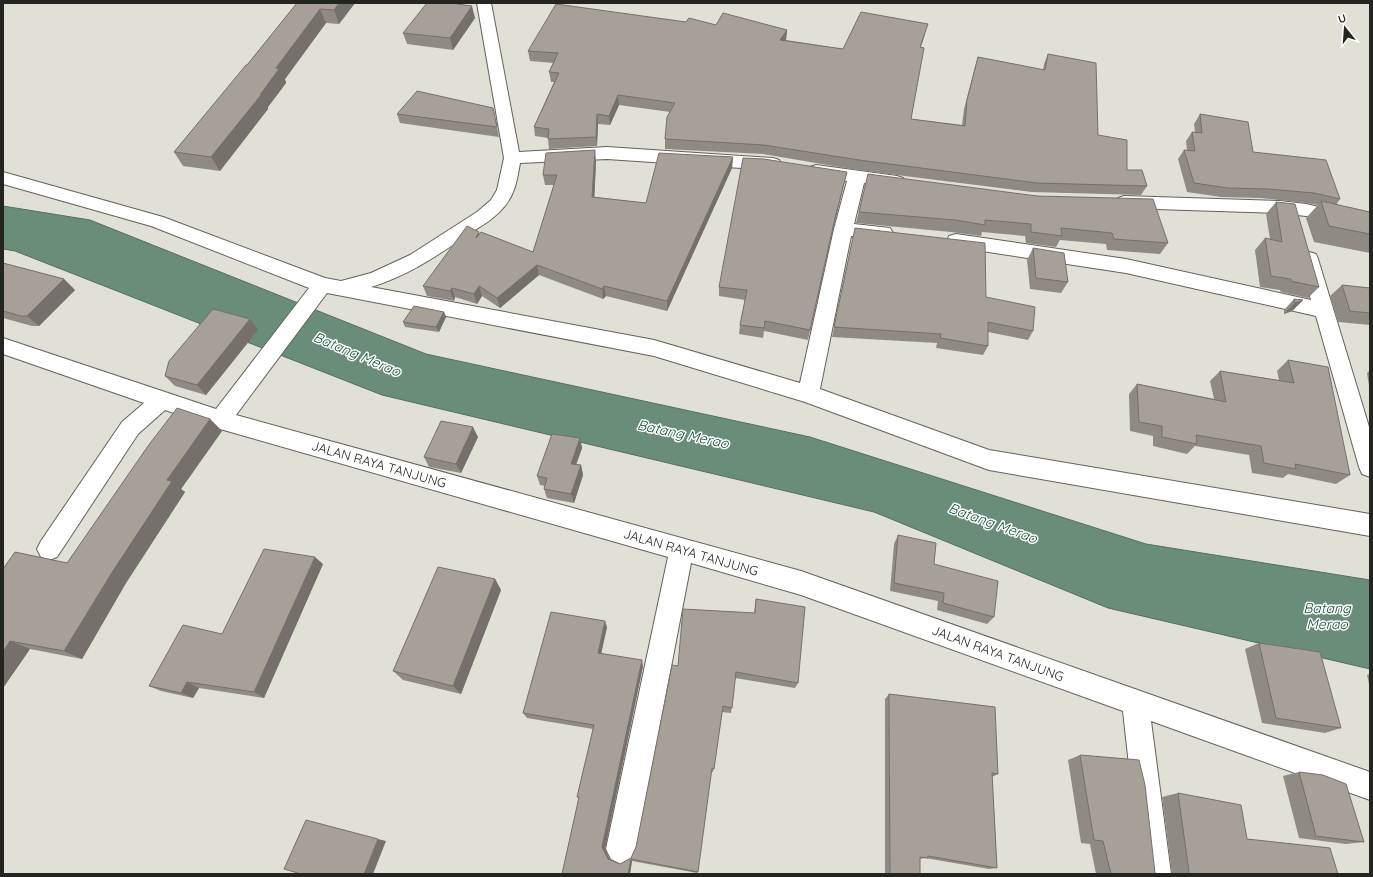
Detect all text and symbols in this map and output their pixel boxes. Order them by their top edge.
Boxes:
north arrow [1325,8,1365,48]
text: U [1336,11,1348,26]
water label: Batang Merao [311,328,404,381]
water label: Batang Merao [636,416,731,453]
street label: JALAN RAYA TANJUNG [310,437,448,491]
water label: Batang Merao [946,499,1040,548]
street label: JALAN RAYA TANJUNG [622,525,760,579]
water label: Batang Merao [1303,599,1352,633]
street label: JALAN RAYA TANJUNG [930,622,1066,684]

